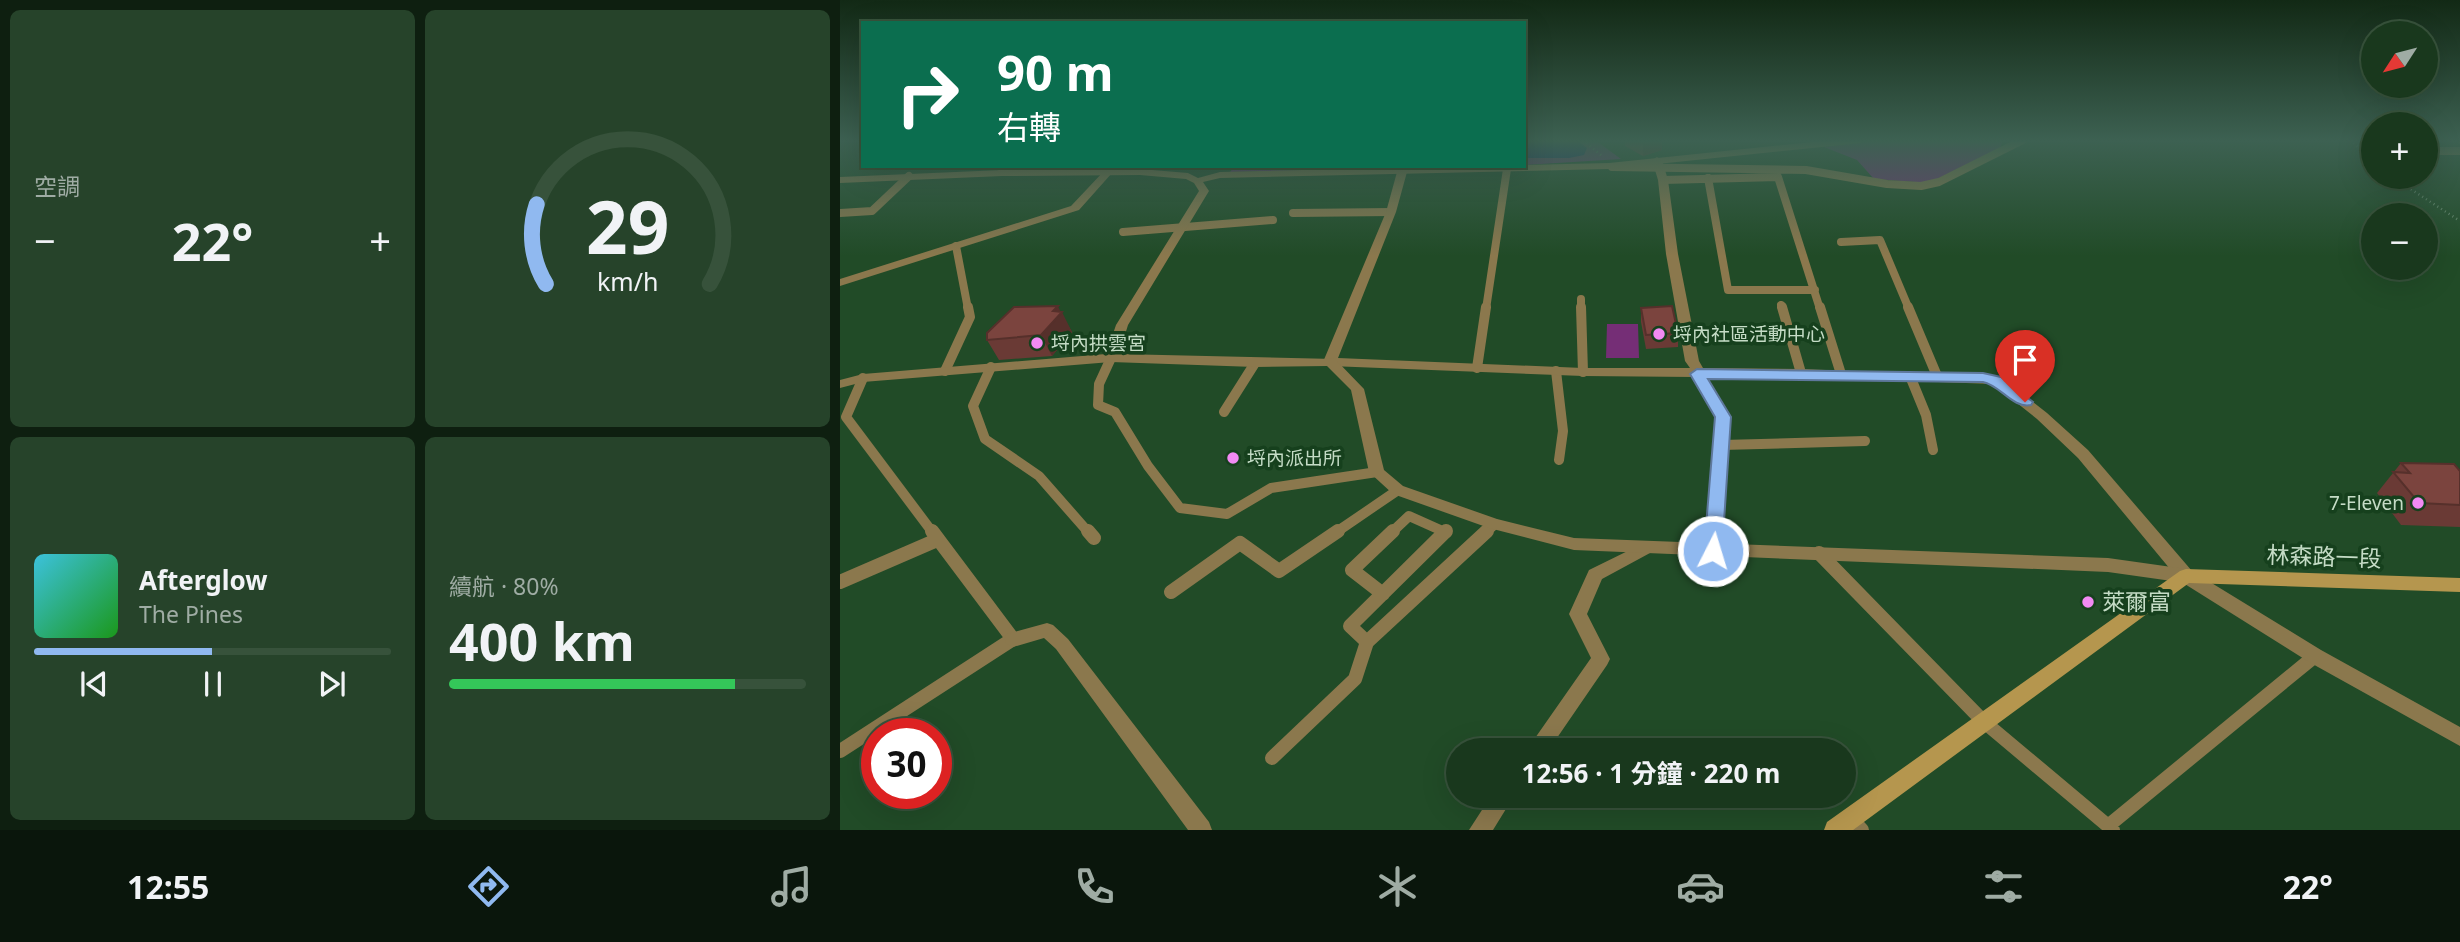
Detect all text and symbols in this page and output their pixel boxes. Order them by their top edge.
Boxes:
north arrow [2361,21,2438,98]
map controls [2361,21,2438,280]
text: 90 m [997,39,1114,105]
icon: right [882,49,973,140]
text: 右轉 [997,105,1061,148]
button: + [2361,112,2438,189]
text: 空調 [34,170,80,202]
text: 29 [586,177,669,276]
button: − [2361,203,2438,280]
text: 22° [172,205,253,276]
text: − [34,214,56,266]
text: + [369,214,391,266]
text: km/h [597,264,658,298]
place label: 埒內社區活動中心 [1673,321,1825,347]
marker: 埒內社區活動中心 [1651,326,1667,342]
place label: 埒內拱雲宮 [1051,330,1146,356]
pin [1995,330,2055,402]
marker: 埒內拱雲宮 [1029,335,1045,351]
icon: arrive [2006,341,2044,379]
place label: 埒內派出所 [1247,445,1342,471]
marker: 埒內派出所 [1225,450,1241,466]
place label: 7-Eleven [2329,490,2404,516]
marker: 7-Eleven [2410,495,2426,511]
position arrow [1676,514,1750,588]
street label: 林森路一段 [2266,538,2382,574]
text: Afterglow [139,562,267,598]
text: 續航 · 80% [449,570,559,602]
place label: 萊爾富 [2102,585,2171,617]
marker: 萊爾富 [2080,594,2096,610]
text: The Pines [139,598,243,630]
text: 400 km [449,605,635,676]
icon: previous [75,665,113,703]
icon: pause [194,665,232,703]
icon: next [313,665,351,703]
speed limit sign: 30 [861,718,952,809]
text: 12:56 · 1 分鐘 · 220 m [1522,755,1780,791]
icon: directions [464,862,513,911]
icon: music [767,862,816,911]
icon: phone [1070,862,1119,911]
icon: climate [1373,862,1422,911]
icon: car [1676,862,1725,911]
icon: filters [1979,862,2028,911]
text: 12:55 [127,865,209,908]
text: 22° [2283,865,2333,908]

